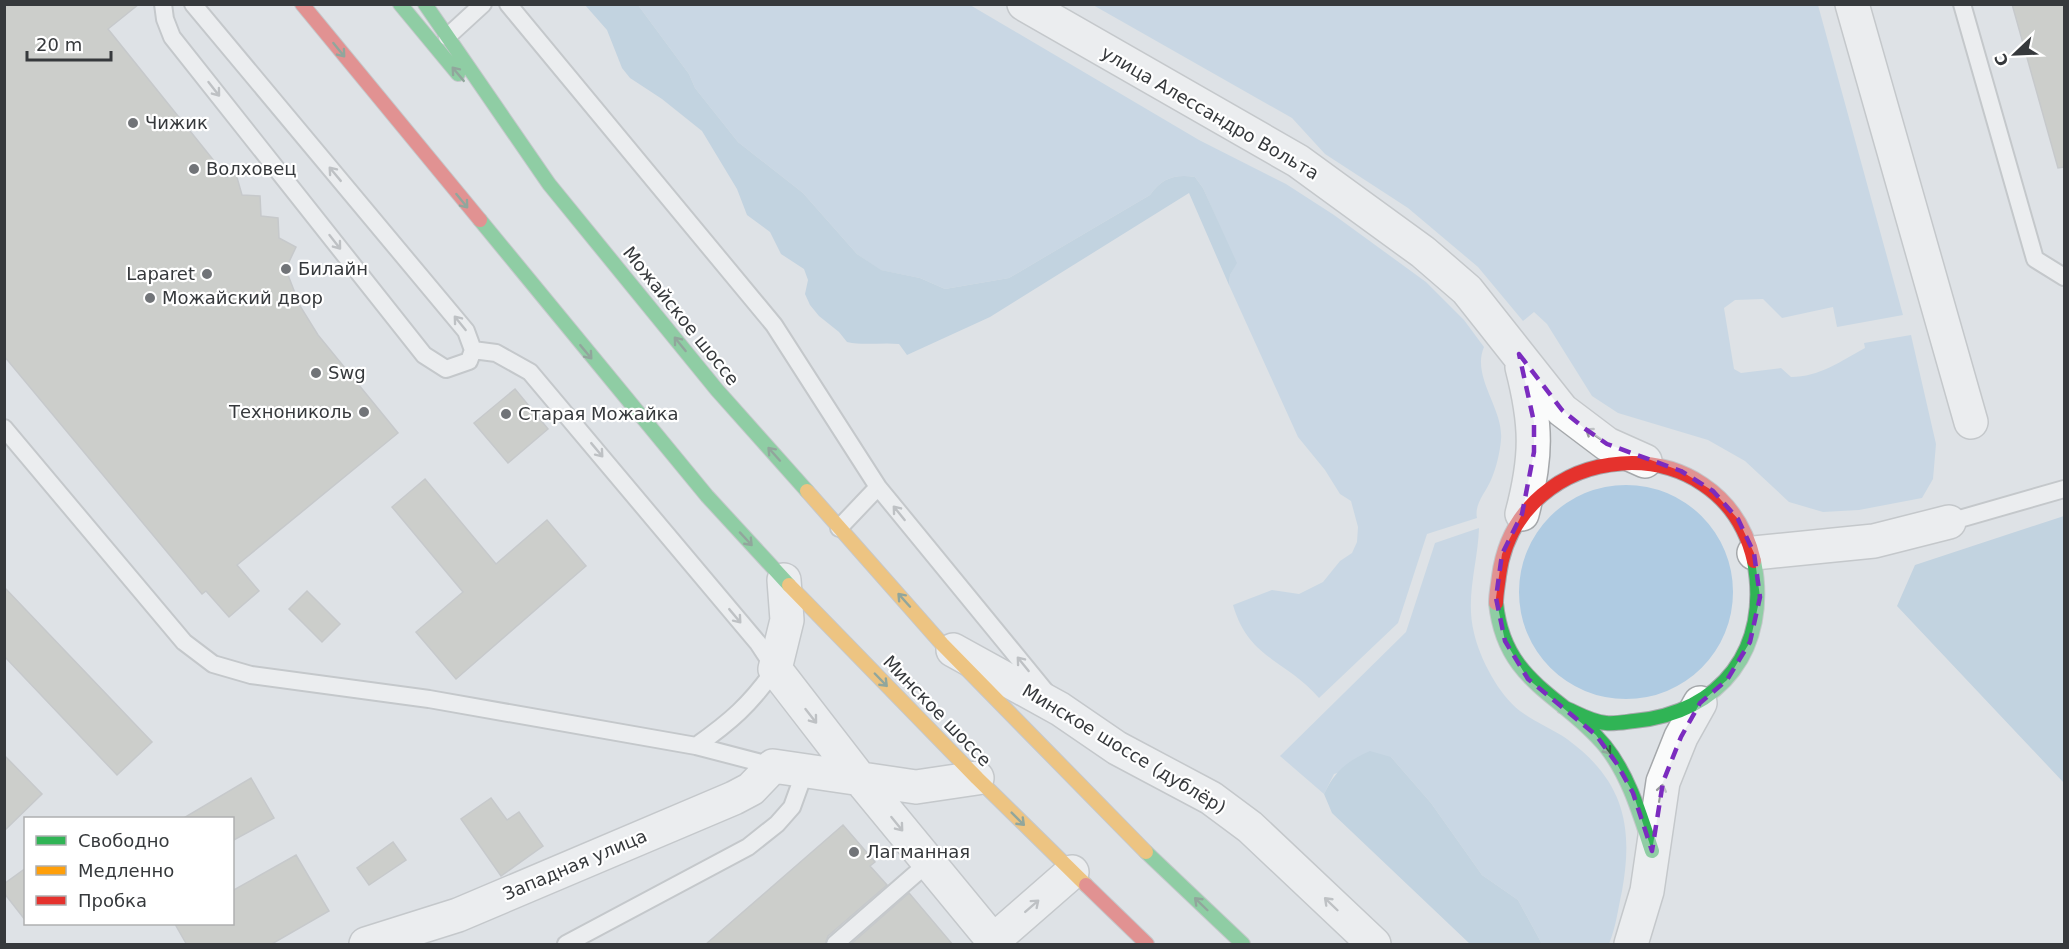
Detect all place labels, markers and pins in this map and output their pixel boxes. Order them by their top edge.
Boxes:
place label: Чижик [145,112,208,133]
marker: Чижик [126,116,140,130]
place label: Волховец [206,158,296,179]
marker: Волховец [187,162,201,176]
place label: Билайн [298,258,368,279]
marker: Билайн [279,262,293,276]
place label: Laparet [126,263,195,284]
marker: Laparet [200,267,214,281]
place label: Можайский двор [162,287,323,308]
marker: Можайский двор [143,291,157,305]
place label: Swg [328,362,366,383]
marker: Swg [309,366,323,380]
place label: Технониколь [228,401,352,422]
place label: Старая Можайка [518,403,678,424]
marker: Технониколь [357,405,371,419]
marker: Старая Можайка [499,407,513,421]
place label: Лагманная [866,841,970,862]
marker: Лагманная [847,845,861,859]

